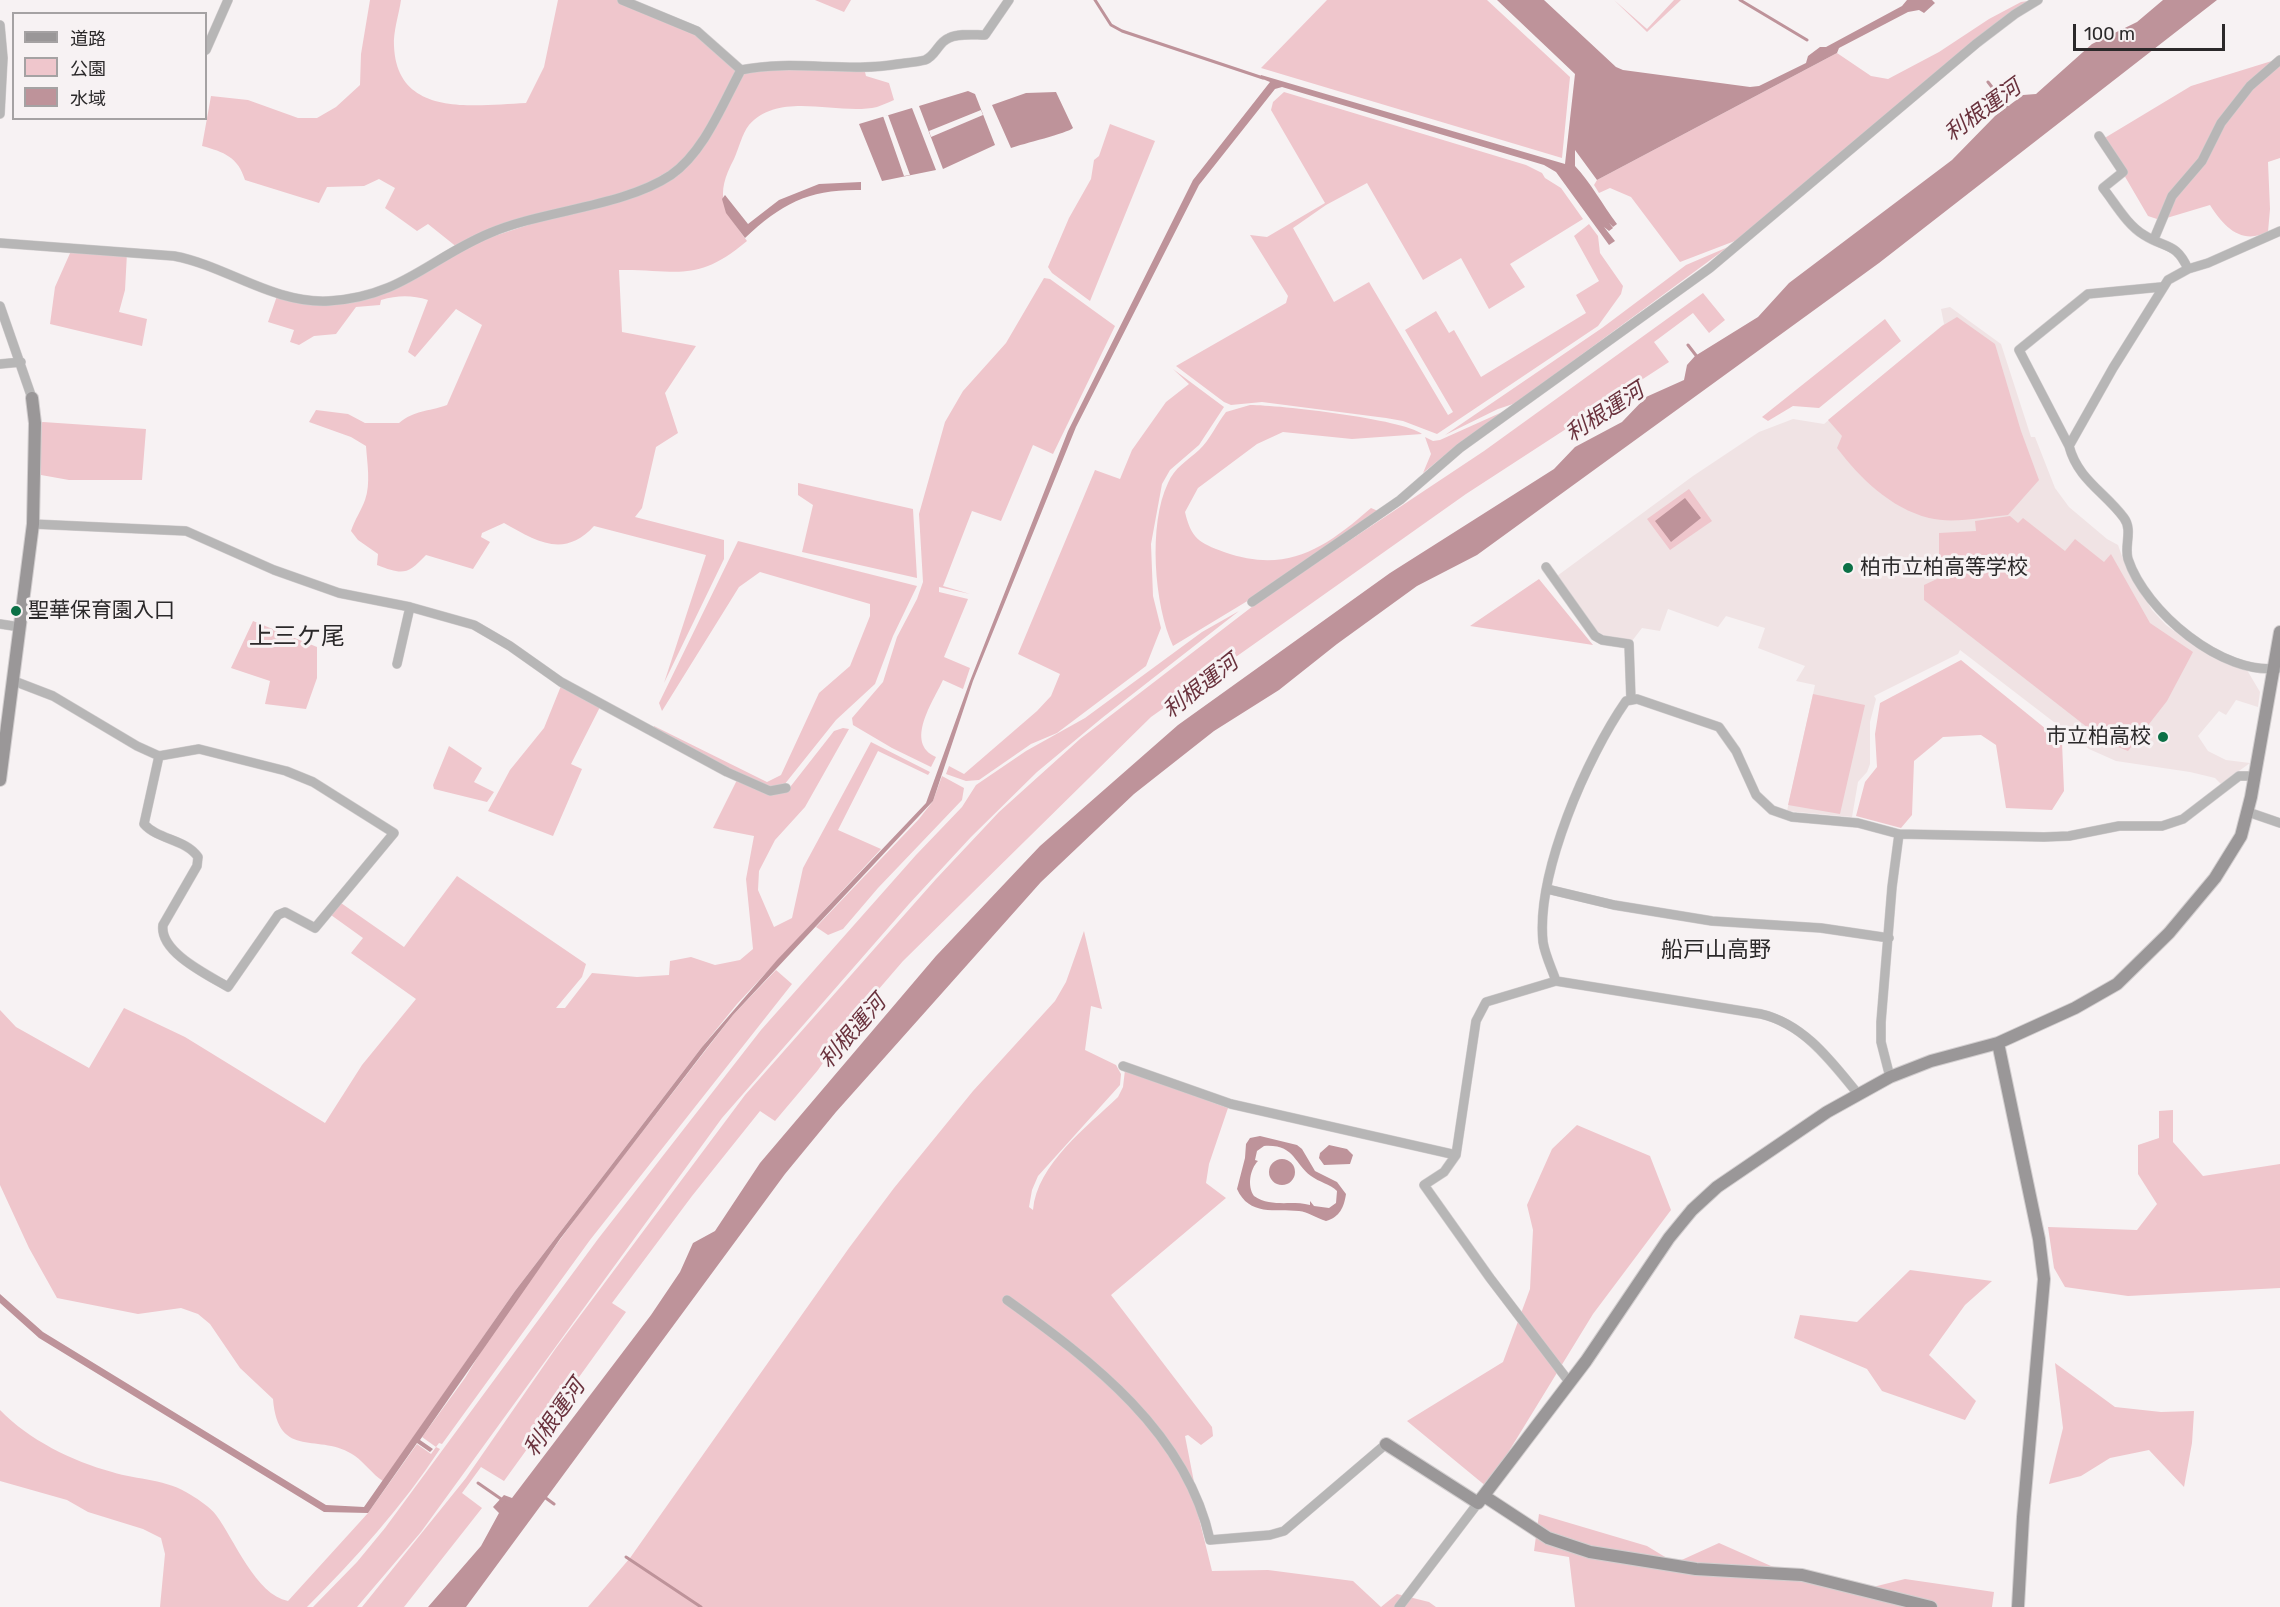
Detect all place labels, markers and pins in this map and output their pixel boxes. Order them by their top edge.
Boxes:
place label: 柏市立柏高等学校 [1860,555,2028,581]
marker: 柏市立柏高等学校 [1841,561,1855,575]
place label: 聖華保育園入口 [28,598,175,624]
marker: 聖華保育園入口 [9,604,23,618]
place label: 市立柏高校 [2046,724,2151,750]
marker: 市立柏高校 [2156,730,2170,744]

